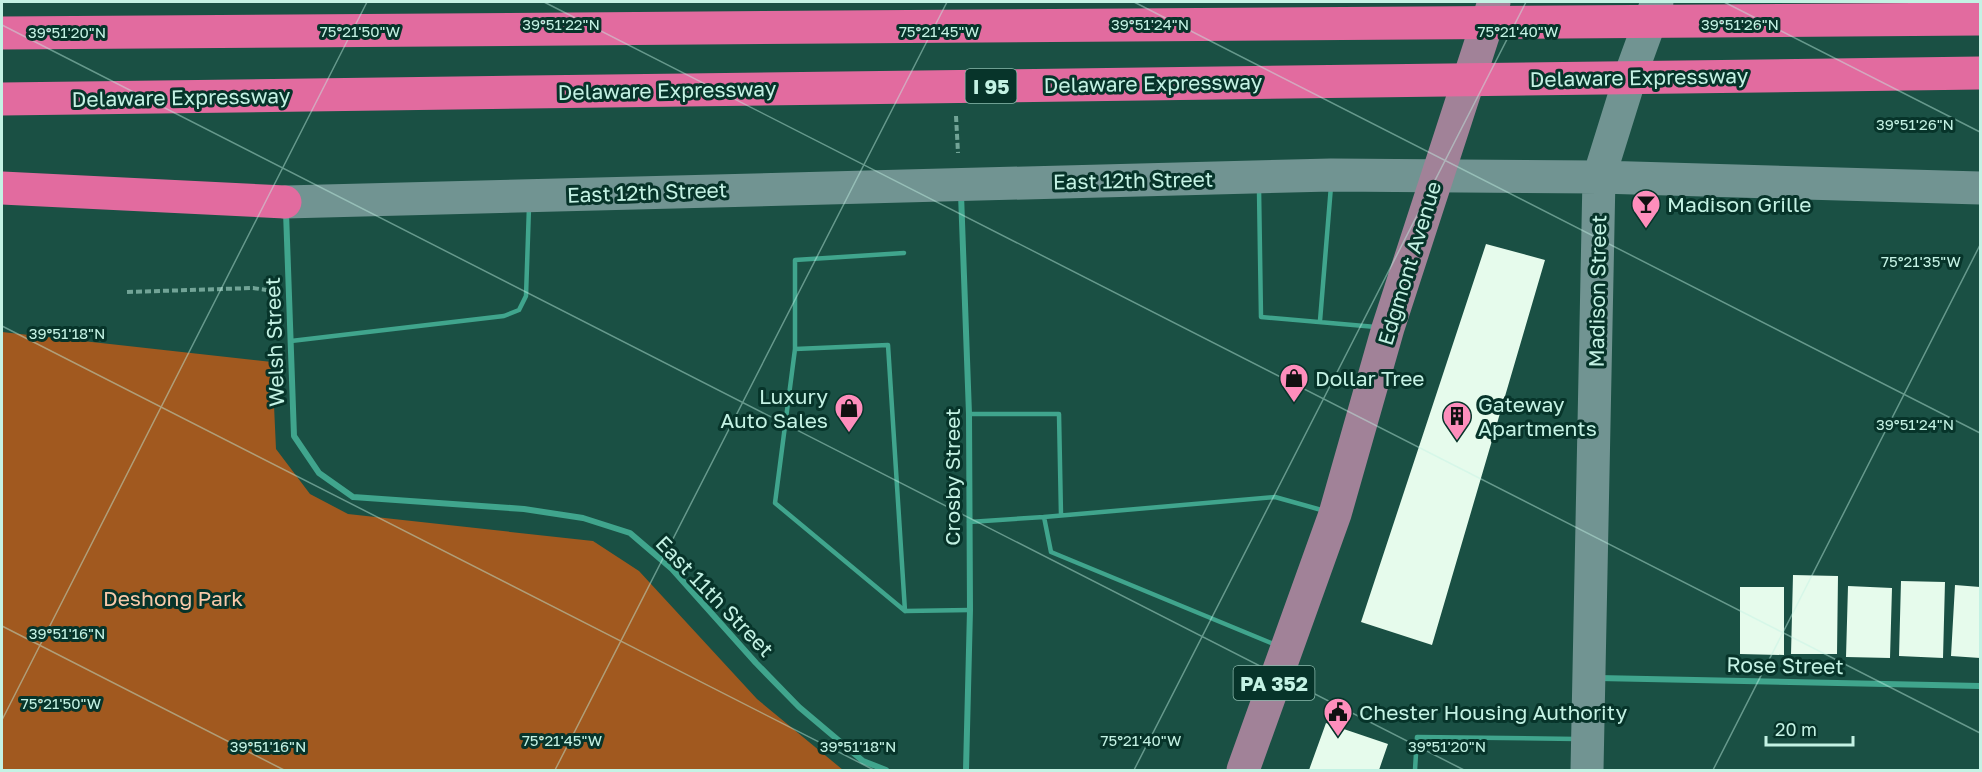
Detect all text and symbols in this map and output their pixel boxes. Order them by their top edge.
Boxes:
text: 39°51'22"N [522,15,600,33]
text: 39°51'24"N [1111,15,1189,33]
text: 39°51'26"N [1701,15,1779,33]
text: 75°21'50"W [320,22,400,40]
text: 75°21'45"W [899,22,979,40]
text: 75°21'40"W [1478,22,1558,40]
text: 39°51'20"N [28,23,106,41]
street label: Delaware Expressway [1529,62,1749,92]
street label: Delaware Expressway [1043,68,1263,98]
road number: I 95 [966,69,1016,103]
street label: Delaware Expressway [557,75,777,105]
street label: Delaware Expressway [71,82,291,112]
text: 39°51'26"N [1876,115,1954,133]
street label: East 12th Street [1053,166,1213,194]
street label: East 12th Street [566,176,728,208]
street label: Edgmont Avenue [1372,178,1446,348]
bar icon: Madison Grille [1630,188,1662,230]
place label: Madison Grille [1667,191,1811,217]
street label: Madison Street [1583,215,1611,367]
text: 75°21'35"W [1881,252,1961,270]
street label: Welsh Street [259,277,289,407]
text: 39°51'18"N [29,324,105,342]
shop icon: Dollar Tree [1278,362,1310,404]
place label: Dollar Tree [1315,365,1425,391]
place label: Luxury Auto Sales [720,383,828,433]
place label: Gateway Apartments [1478,391,1597,441]
shop icon: Luxury Auto Sales [833,392,865,434]
building icon: Gateway Apartments [1441,400,1473,442]
street label: Crosby Street [939,408,965,546]
text: 39°51'24"N [1876,415,1954,433]
street label: East 11th Street [651,530,779,662]
park label: Deshong Park [103,585,243,611]
text: 39°51'16"N [29,624,105,642]
street label: Rose Street [1726,651,1844,679]
road number: PA 352 [1234,666,1314,700]
text: 75°21'50"W [21,694,101,712]
public building icon: Chester Housing Authority [1322,696,1354,738]
place label: Chester Housing Authority [1359,699,1628,725]
scale bar [1766,709,1853,747]
text: 20 m [1775,718,1817,740]
text: 75°21'45"W [522,731,602,749]
text: 75°21'40"W [1101,731,1181,749]
text: 39°51'16"N [230,737,306,755]
text: 39°51'18"N [820,737,896,755]
text: 39°51'20"N [1408,737,1486,755]

